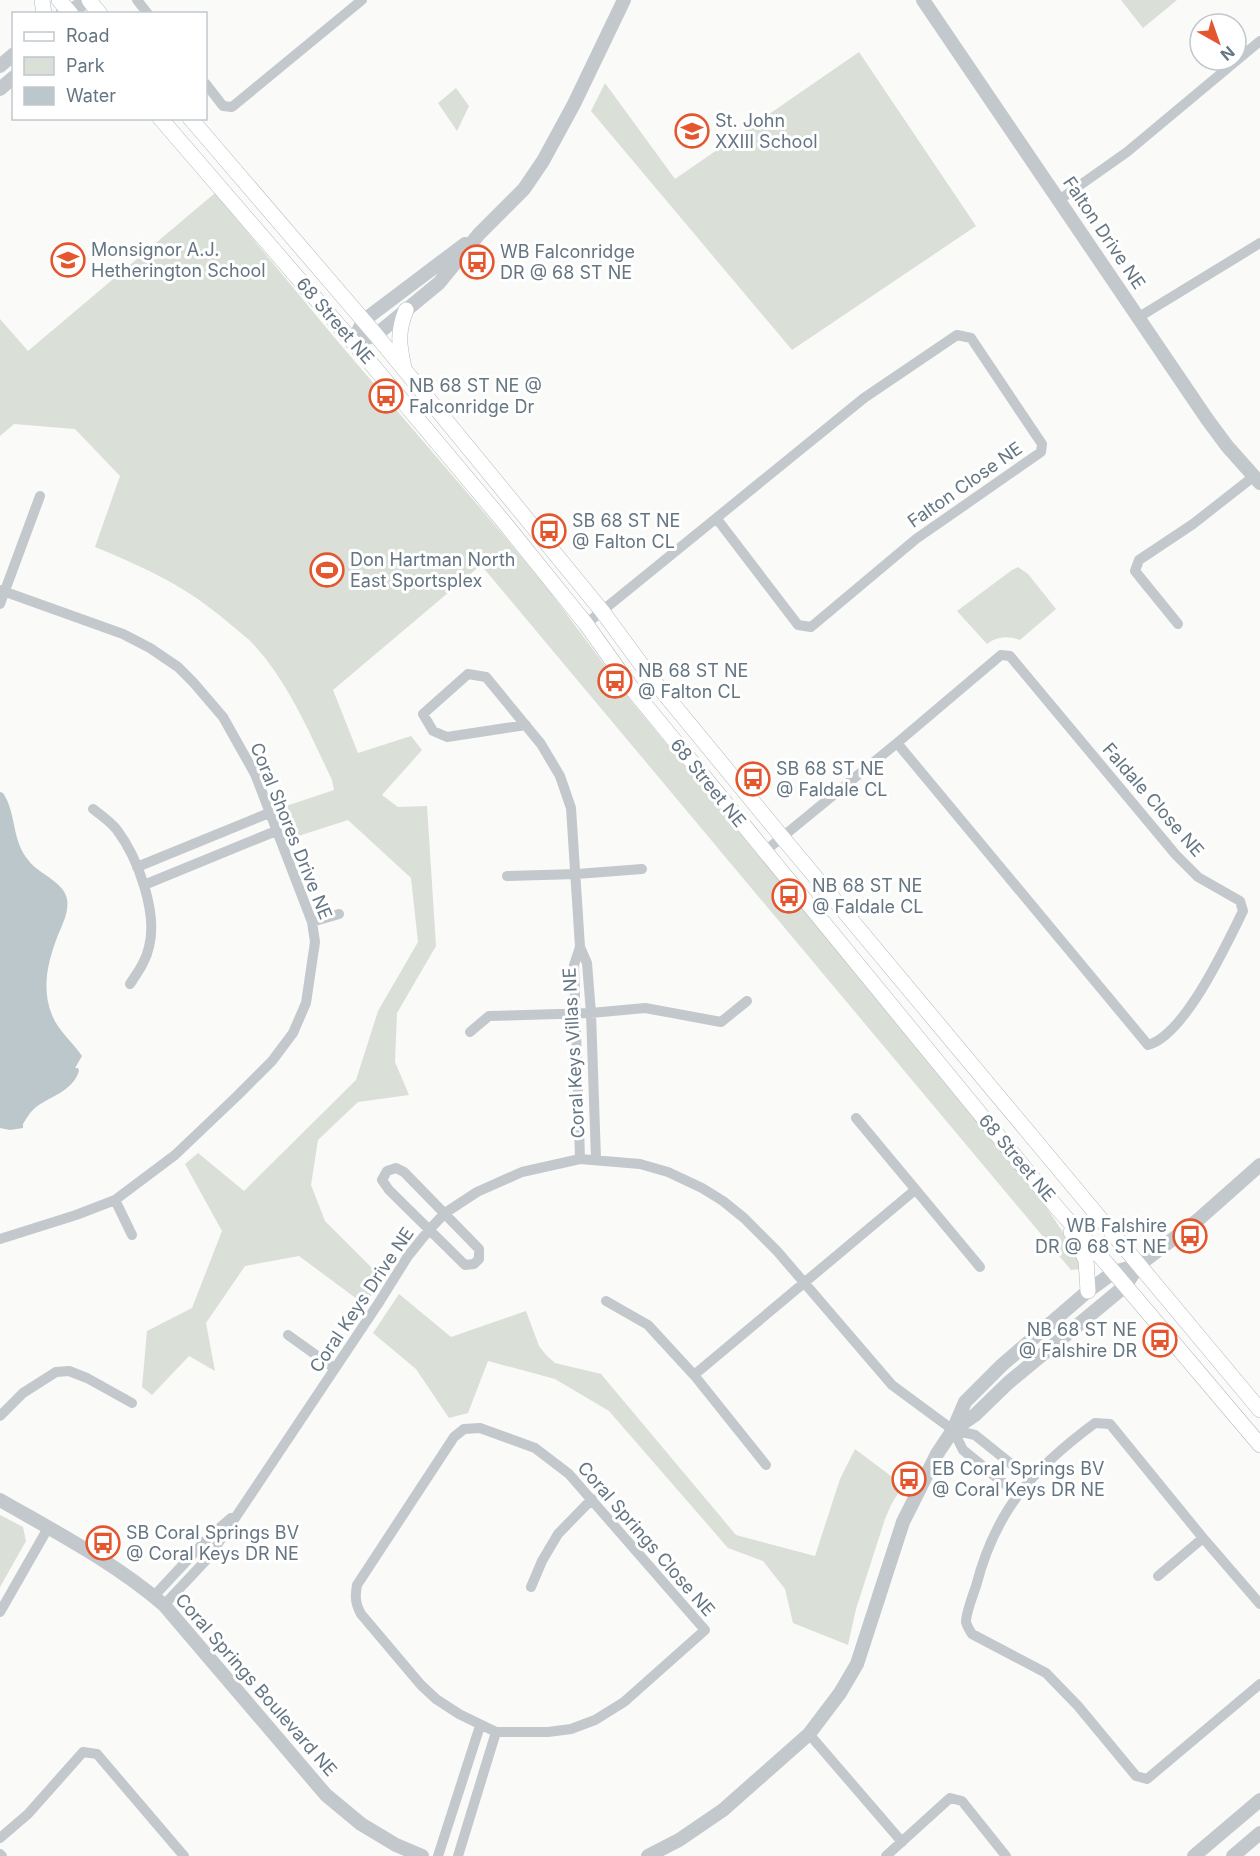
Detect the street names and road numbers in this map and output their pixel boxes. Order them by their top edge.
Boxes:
street label: Falton Drive NE [1059,172,1150,293]
street label: 68 Street NE [292,273,379,368]
street label: Falton Close NE [903,437,1026,532]
street label: 68 Street NE [666,734,750,831]
street label: Coral Shores Drive NE [246,739,337,922]
street label: Faldale Close NE [1098,739,1208,861]
street label: Coral Keys Villas NE [559,967,588,1139]
street label: 68 Street NE [975,1110,1060,1206]
street label: Coral Keys Drive NE [305,1223,418,1376]
street label: Coral Springs Close NE [573,1457,719,1620]
street label: Coral Springs Boulevard NE [171,1589,341,1780]

